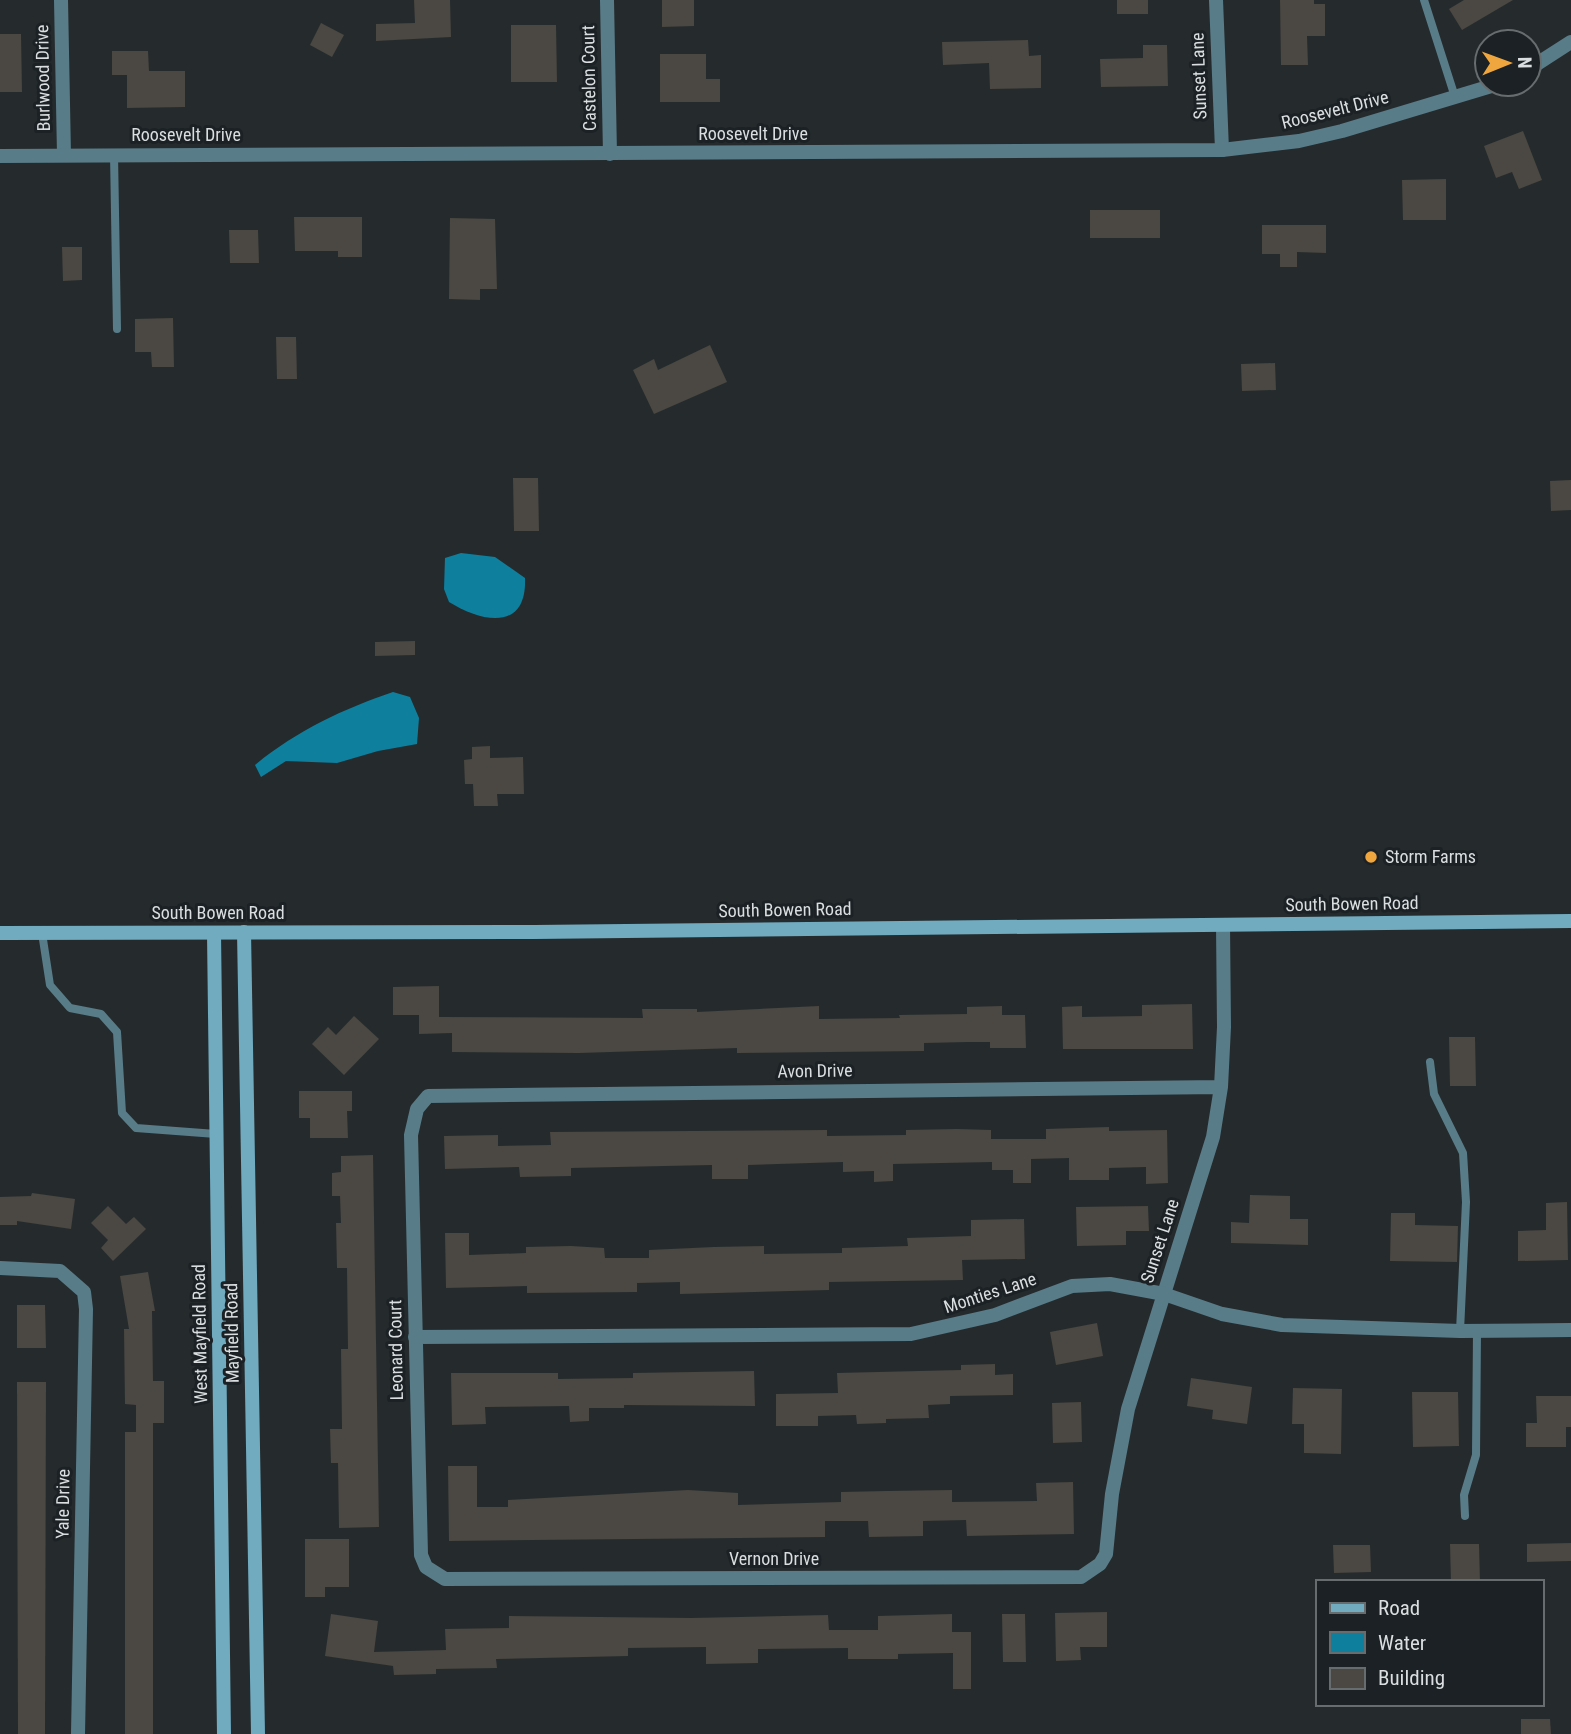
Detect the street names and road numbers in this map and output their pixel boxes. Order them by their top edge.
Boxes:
street label: Burlwood Drive [31,24,54,132]
street label: Castelon Court [577,25,600,131]
street label: Sunset Lane [1186,32,1211,120]
street label: Roosevelt Drive [1279,86,1391,133]
street label: Roosevelt Drive [698,123,808,144]
street label: Roosevelt Drive [131,124,241,145]
street label: South Bowen Road [1285,892,1419,915]
street label: South Bowen Road [718,898,852,921]
street label: South Bowen Road [151,902,285,923]
street label: Avon Drive [777,1059,853,1082]
street label: Sunset Lane [1136,1196,1183,1286]
street label: West Mayfield Road [188,1264,211,1404]
street label: Monties Lane [941,1268,1039,1317]
street label: Mayfield Road [220,1283,243,1383]
street label: Leonard Court [384,1299,407,1401]
street label: Yale Drive [51,1469,74,1539]
street label: Vernon Drive [729,1548,819,1569]

